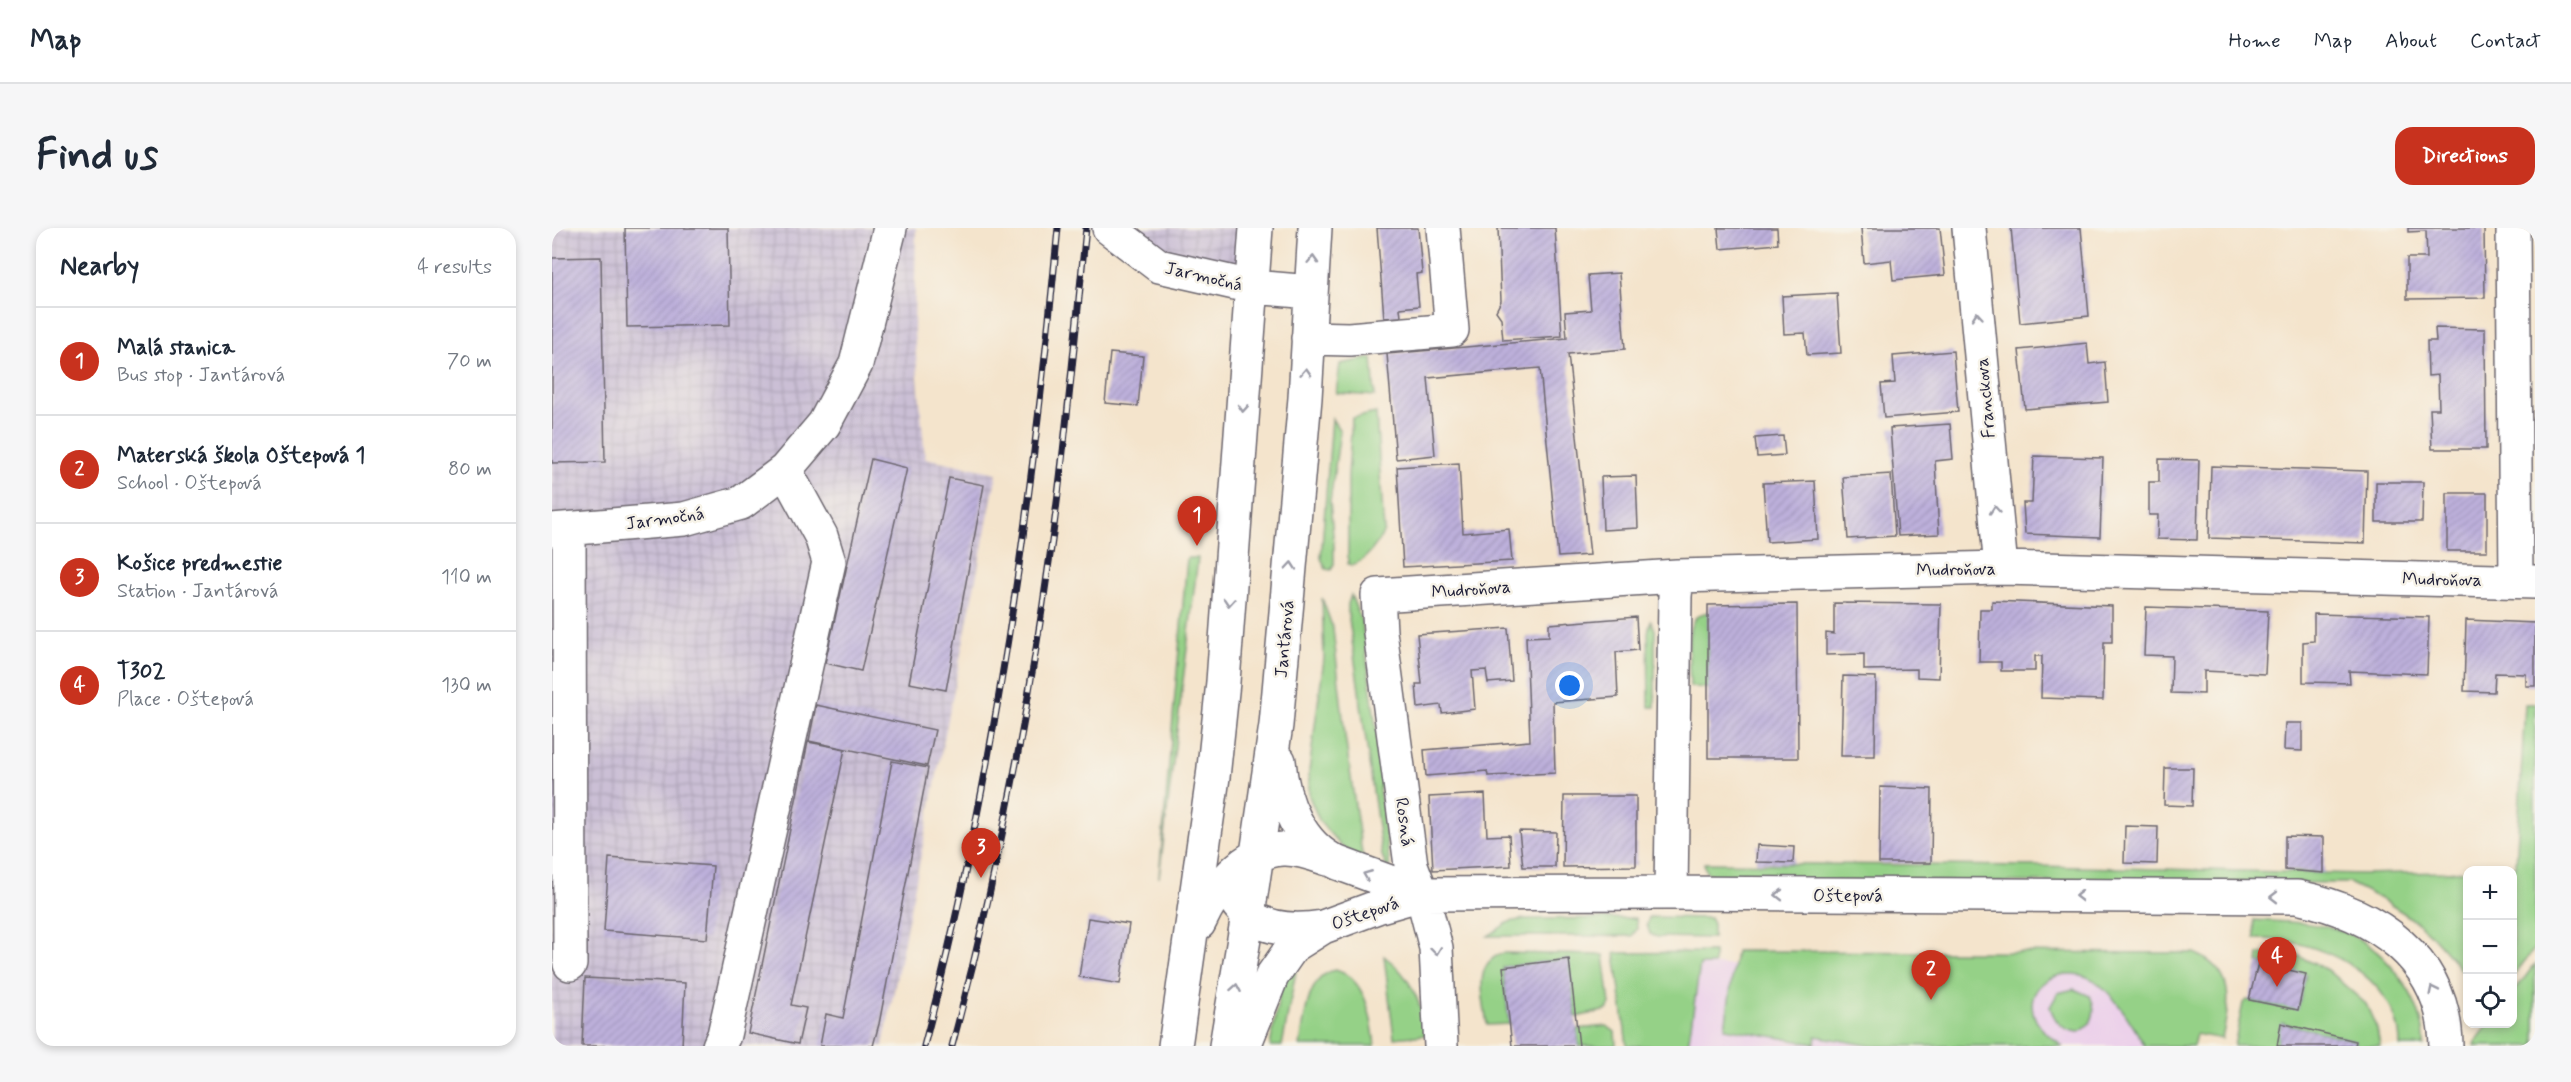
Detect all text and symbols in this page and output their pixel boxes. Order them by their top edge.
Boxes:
text: Map [30,23,81,60]
text: Home [2229,27,2281,55]
text: Map [2314,27,2352,55]
text: About [2385,27,2437,55]
text: Contact [2470,27,2541,55]
button: Directions [2395,127,2535,185]
text: Find us [36,129,158,184]
text: Nearby [60,250,139,284]
text: 4 results [417,254,492,281]
one-way arrow [1306,255,1319,264]
street label: Jarmočná [1163,256,1245,298]
one-way arrow [1971,311,1984,320]
text: Malá stanica [117,334,235,362]
text: 1 [75,348,84,375]
text: 70 m [447,348,492,375]
street label: Franckova [1971,357,2001,439]
text: Bus stop · Jantárová [117,362,285,389]
one-way arrow [1300,367,1313,376]
one-way arrow [1236,403,1249,412]
text: Materská škola Oštepová 1 [117,442,365,470]
text: 2 [75,456,84,483]
text: 80 m [448,456,492,483]
text: School · Oštepová [117,470,262,497]
pin: 1 [1178,496,1216,546]
street label: Jarmočná [624,502,706,536]
one-way arrow [1989,505,2002,514]
text: Košice predmestie [117,550,283,578]
street label: Mudroňova [1916,557,1996,583]
one-way arrow [1284,562,1297,571]
text: 3 [75,564,84,591]
text: 110 m [441,564,492,591]
street label: Mudroňova [2402,567,2482,593]
street label: Mudroňova [1430,575,1512,605]
text: Station · Jantárová [117,578,279,605]
one-way arrow [1223,598,1236,607]
street label: Jantárová [1270,599,1300,679]
text: T302 [117,658,165,686]
your location [1555,671,1584,700]
text: 4 [74,672,85,699]
text: 130 m [441,672,492,699]
text: Place · Oštepová [117,686,254,713]
street label: Rosná [1389,796,1419,848]
pin: 3 [962,828,1000,878]
map controls [2463,866,2517,1028]
button: + [2463,866,2517,920]
one-way arrow [1362,870,1373,882]
street label: Oštepová [1813,884,1883,908]
one-way arrow [1774,889,1783,901]
one-way arrow [2074,890,2083,902]
street label: Oštepová [1328,891,1402,937]
one-way arrow [2269,891,2278,903]
button: − [2463,920,2517,974]
pin: 4 [2258,938,2296,987]
one-way arrow [1429,946,1442,956]
pin: 2 [1912,950,1950,1000]
button: locate [2463,974,2517,1028]
one-way arrow [1229,984,1242,994]
one-way arrow [2428,985,2440,996]

